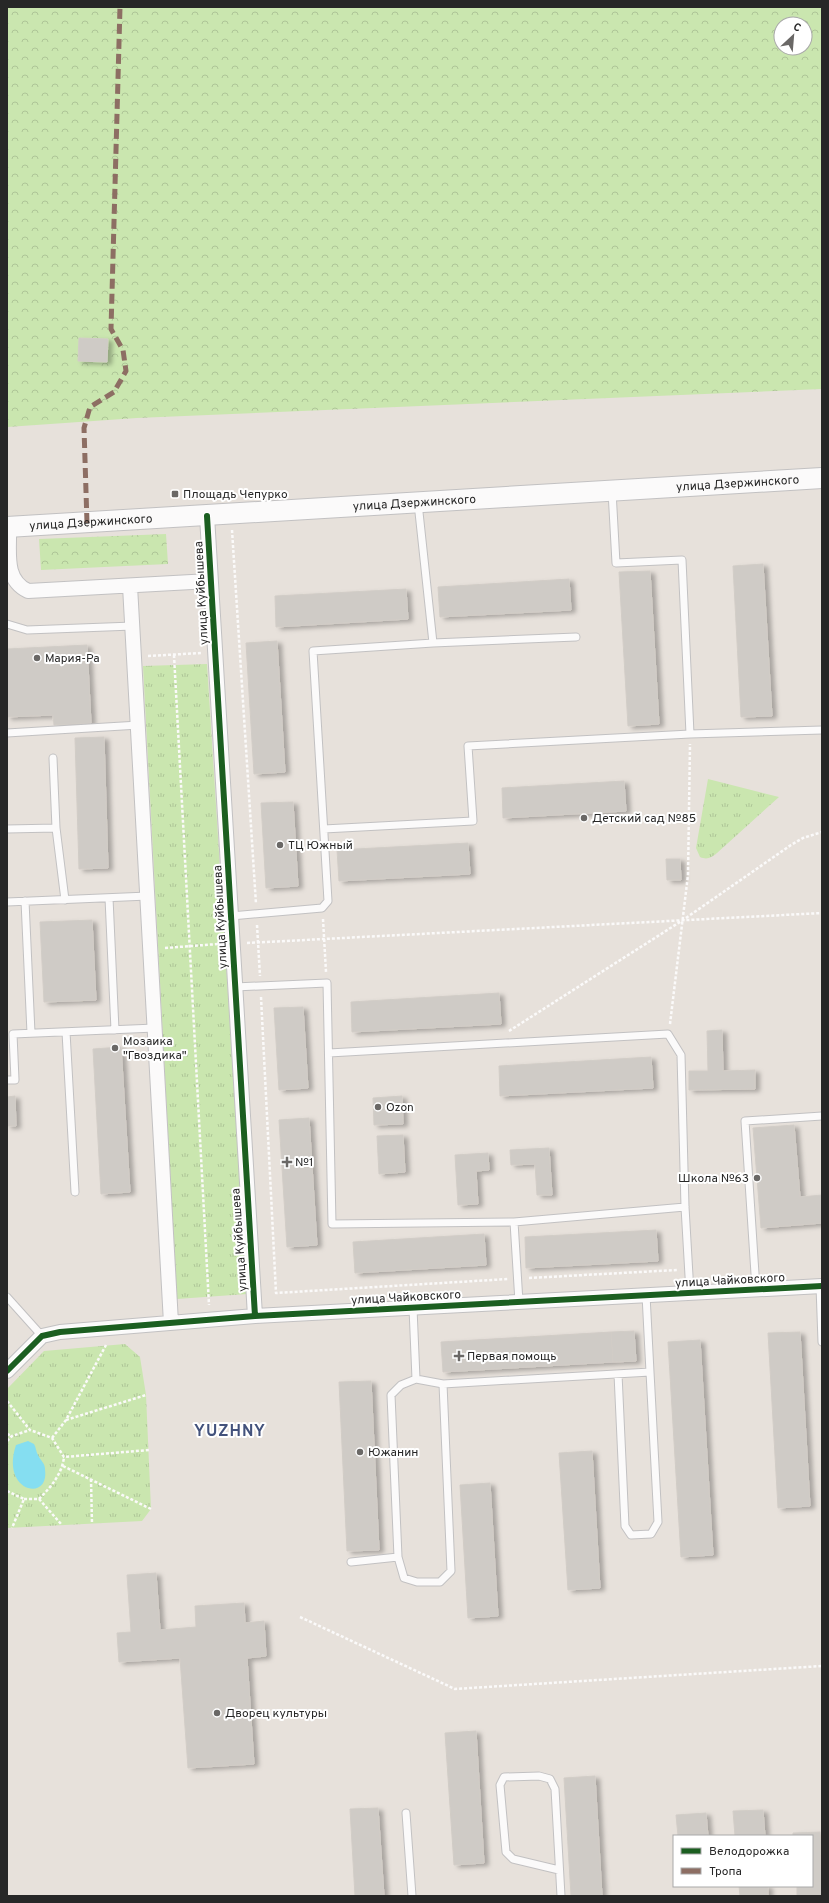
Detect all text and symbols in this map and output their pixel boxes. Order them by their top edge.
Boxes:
north arrow [773,16,813,56]
text: С [791,20,803,36]
street label: улица Дзержинского [676,472,800,496]
place label: Площадь Чепурко [183,487,288,503]
marker: Площадь Чепурко [170,489,180,499]
street label: улица Дзержинского [352,492,477,515]
street label: улица Дзержинского [29,511,153,535]
street label: улица Куйбышева [191,541,213,645]
place label: Мария-Ра [45,651,100,667]
marker: Мария-Ра [32,653,42,663]
place label: Детский сад №85 [592,811,696,827]
marker: Детский сад №85 [579,813,589,823]
place label: ТЦ Южный [288,838,353,854]
marker: ТЦ Южный [275,840,285,850]
street label: улица Куйбышева [210,865,232,969]
place label: Мозаика "Гвоздика" [123,1034,187,1064]
marker: Мозаика "Гвоздика" [110,1043,120,1053]
place label: Ozon [386,1100,414,1116]
marker: Ozon [373,1102,383,1112]
place label: №1 [295,1155,313,1171]
marker: №1 [282,1157,292,1167]
place label: Школа №63 [678,1171,749,1187]
marker: Школа №63 [752,1173,762,1183]
street label: улица Куйбышева [228,1188,252,1292]
street label: улица Чайковского [675,1270,786,1292]
street label: улица Чайковского [351,1287,462,1309]
place label: Первая помощь [467,1349,557,1365]
marker: Первая помощь [454,1351,464,1361]
district label: YUZHNY [194,1422,266,1442]
place label: Южанин [368,1445,418,1461]
marker: Южанин [355,1447,365,1457]
place label: Дворец культуры [225,1706,327,1722]
marker: Дворец культуры [212,1708,222,1718]
legend [673,1835,813,1887]
text: Велодорожка [709,1844,789,1860]
text: Тропа [709,1864,742,1880]

